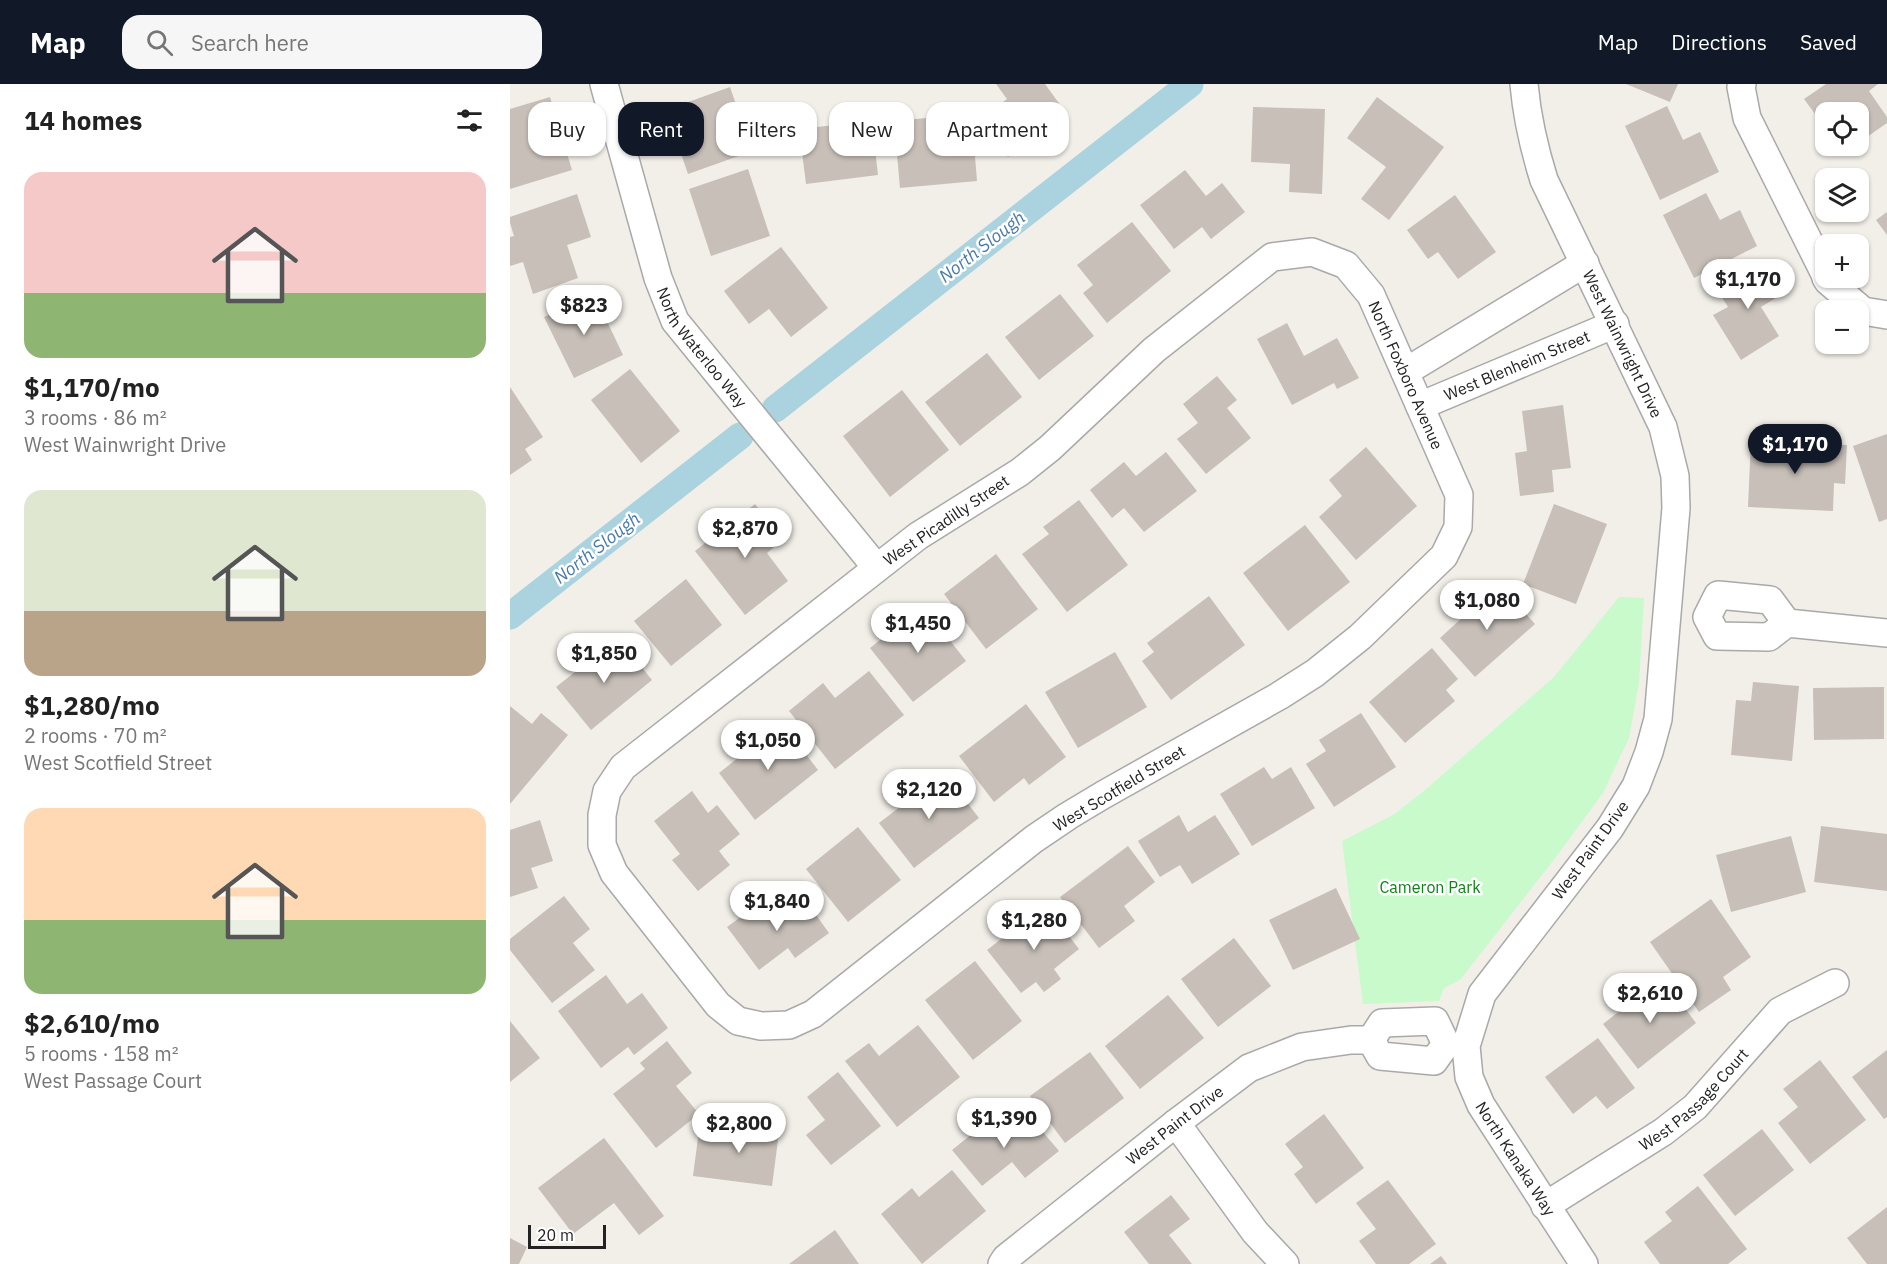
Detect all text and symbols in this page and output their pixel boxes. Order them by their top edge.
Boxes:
search box [122,15,542,69]
text: Map [30,24,86,61]
icon: search [143,26,176,59]
text: Search here [191,28,309,57]
text: Map [1598,28,1638,56]
text: Directions [1671,28,1767,56]
text: Saved [1800,28,1857,56]
chip: Buy [528,102,606,156]
chip: Rent [618,102,704,156]
chip: Filters [716,102,817,156]
chip: New [829,102,914,156]
chip: Apartment [926,102,1069,156]
map controls [1815,102,1869,354]
button: locate [1815,102,1869,156]
text: 14 homes [24,103,142,137]
icon: filters [453,104,486,137]
button: layers [1815,168,1869,222]
water label: North Slough [934,206,1030,288]
icon: home [201,211,309,319]
button: + [1815,234,1869,288]
pin: $1,170 [1699,259,1797,310]
text: $1,170 [1715,265,1781,292]
street label: West Wainwright Drive [1579,266,1667,421]
street label: North Waterloo Way [653,284,751,411]
pin: $823 [548,285,620,336]
text: $823 [560,291,608,318]
street label: North Foxboro Avenue [1364,298,1448,452]
button: − [1815,300,1869,354]
street label: West Blenheim Street [1441,326,1593,405]
text: $1,170/mo [24,370,160,404]
text: 3 rooms · 86 m² [24,404,167,431]
pin: $1,170 [1746,424,1844,475]
text: $1,170 [1762,430,1828,457]
text: West Wainwright Drive [24,431,226,458]
street label: West Picadilly Street [879,470,1013,570]
water label: North Slough [549,507,645,589]
pin: $2,870 [696,508,794,559]
text: $2,870 [712,514,778,541]
icon: home [201,529,309,637]
pin: $1,080 [1438,580,1536,631]
text: $1,080 [1454,586,1520,613]
pin: $1,450 [869,603,967,654]
text: $1,450 [885,609,951,636]
pin: $1,850 [555,633,653,684]
text: $1,850 [571,639,637,666]
text: $1,280/mo [24,688,160,722]
pin: $1,050 [719,720,817,771]
text: 2 rooms · 70 m² [24,722,167,749]
text: $1,050 [735,726,801,753]
street label: West Scotfield Street [1049,741,1189,835]
text: West Scotfield Street [24,749,212,776]
pin: $2,120 [880,769,978,820]
text: $2,120 [896,775,962,802]
street label: West Paint Drive [1547,796,1633,903]
icon: home [201,847,309,955]
park label: Cameron Park [1379,877,1481,897]
pin: $1,840 [728,881,826,932]
text: $1,840 [744,887,810,914]
pin: $1,280 [985,900,1083,951]
text: $1,280 [1001,906,1067,933]
pin: $2,610 [1601,973,1699,1024]
text: $2,610 [1617,979,1683,1006]
text: $2,610/mo [24,1006,160,1040]
text: 5 rooms · 158 m² [24,1040,179,1067]
street label: West Passage Court [1635,1044,1752,1155]
text: West Passage Court [24,1067,202,1094]
street label: West Paint Drive [1122,1081,1227,1169]
pin: $1,390 [955,1098,1053,1149]
street label: North Kanaka Way [1471,1098,1560,1219]
pin: $2,800 [690,1103,788,1154]
text: $1,390 [971,1104,1037,1131]
text: $2,800 [706,1109,772,1136]
scale bar [528,1222,606,1250]
text: 20 m [537,1225,574,1245]

